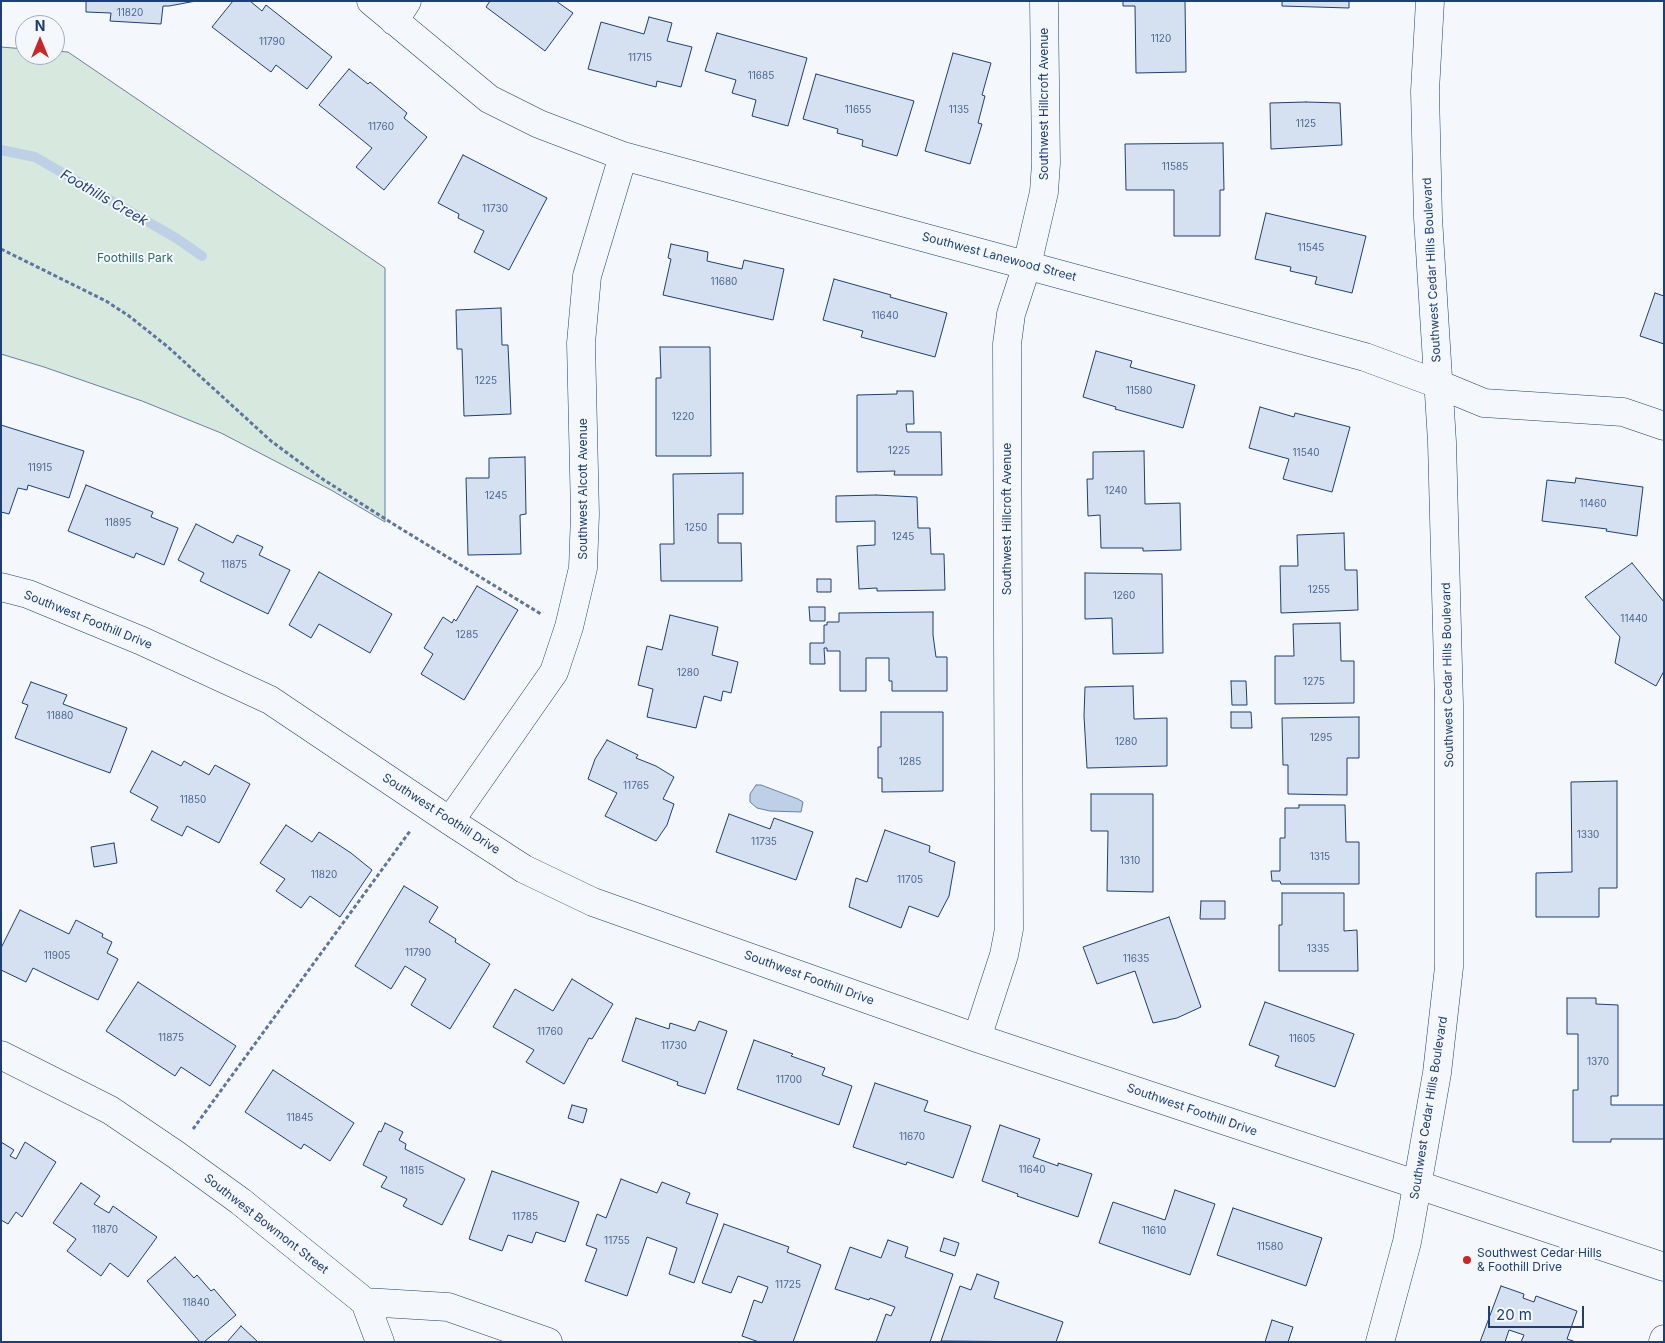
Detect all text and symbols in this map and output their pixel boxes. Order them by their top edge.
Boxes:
house number: 11820 [117,7,143,19]
north arrow [15,15,65,65]
text: N [35,17,45,34]
street label: Southwest Hillcroft Avenue [1037,28,1051,180]
house number: 1120 [1151,33,1171,45]
house number: 11790 [259,36,285,48]
house number: 11715 [628,52,652,64]
house number: 11685 [748,70,774,82]
house number: 11655 [845,104,871,116]
house number: 1135 [949,104,969,116]
house number: 1125 [1296,118,1316,130]
house number: 11760 [368,121,394,133]
house number: 11585 [1162,161,1188,173]
water label: Foothills Creek [57,166,151,230]
street label: Southwest Cedar Hills Boulevard [1420,177,1444,363]
house number: 11730 [482,203,508,215]
street label: Southwest Lanewood Street [920,229,1078,285]
house number: 11545 [1298,242,1324,254]
park label: Foothills Park [97,251,173,265]
house number: 11680 [711,276,737,288]
house number: 11640 [871,310,899,322]
house number: 1225 [475,375,497,387]
house number: 11580 [1126,385,1152,397]
house number: 1220 [672,411,694,423]
street label: Southwest Alcott Avenue [576,418,590,560]
street label: Southwest Hillcroft Avenue [1000,443,1014,595]
house number: 1225 [888,445,910,457]
house number: 11540 [1293,447,1319,459]
house number: 11915 [28,462,52,474]
house number: 1240 [1105,485,1127,497]
house number: 1245 [485,490,507,502]
house number: 11460 [1579,498,1607,510]
house number: 11895 [105,517,131,529]
house number: 1250 [685,522,707,534]
house number: 1245 [892,531,914,543]
house number: 11875 [221,559,247,571]
street label: Southwest Cedar Hills Boulevard [1439,582,1457,768]
house number: 1255 [1308,584,1330,596]
street label: Southwest Foothill Drive [22,588,154,652]
house number: 1260 [1113,590,1135,602]
house number: 11440 [1620,613,1648,625]
house number: 1285 [456,629,478,641]
house number: 1280 [677,667,699,679]
house number: 1275 [1303,676,1325,688]
house number: 11880 [47,710,73,722]
house number: 1295 [1310,732,1332,744]
house number: 1280 [1115,736,1137,748]
house number: 1285 [899,756,921,768]
street label: Southwest Foothill Drive [380,771,502,857]
house number: 11765 [623,780,649,792]
house number: 11850 [180,794,206,806]
house number: 1330 [1577,829,1599,841]
house number: 11735 [751,836,777,848]
house number: 1315 [1310,851,1330,863]
house number: 1310 [1120,855,1140,867]
house number: 11820 [311,869,337,881]
house number: 11705 [897,874,923,886]
house number: 1335 [1307,943,1329,955]
house number: 11790 [405,947,431,959]
street label: Southwest Foothill Drive [742,948,876,1008]
house number: 11905 [44,950,70,962]
house number: 11635 [1123,953,1149,965]
street label: Southwest Cedar Hills Boulevard [1407,1015,1451,1201]
house number: 11760 [537,1026,563,1038]
house number: 11875 [158,1032,184,1044]
house number: 11605 [1289,1033,1315,1045]
house number: 11730 [661,1040,687,1052]
house number: 1370 [1587,1056,1609,1068]
house number: 11700 [776,1074,802,1086]
street label: Southwest Foothill Drive [1125,1081,1259,1139]
house number: 11845 [287,1112,313,1124]
house number: 11670 [899,1131,925,1143]
house number: 11640 [1018,1164,1046,1176]
house number: 11815 [400,1165,424,1177]
street label: Southwest Bowmont Street [201,1171,331,1277]
house number: 11785 [512,1211,538,1223]
house number: 11870 [92,1224,118,1236]
house number: 11610 [1142,1225,1166,1237]
house number: 11755 [604,1235,630,1247]
house number: 11580 [1257,1241,1283,1253]
place label: Southwest Cedar Hills & Foothill Drive [1477,1246,1602,1274]
marker: Southwest Cedar Hills & Foothill Drive [1461,1254,1473,1266]
house number: 11725 [775,1279,801,1291]
scale bar [1490,1296,1586,1328]
house number: 11840 [182,1297,210,1309]
text: 20 m [1496,1305,1532,1324]

